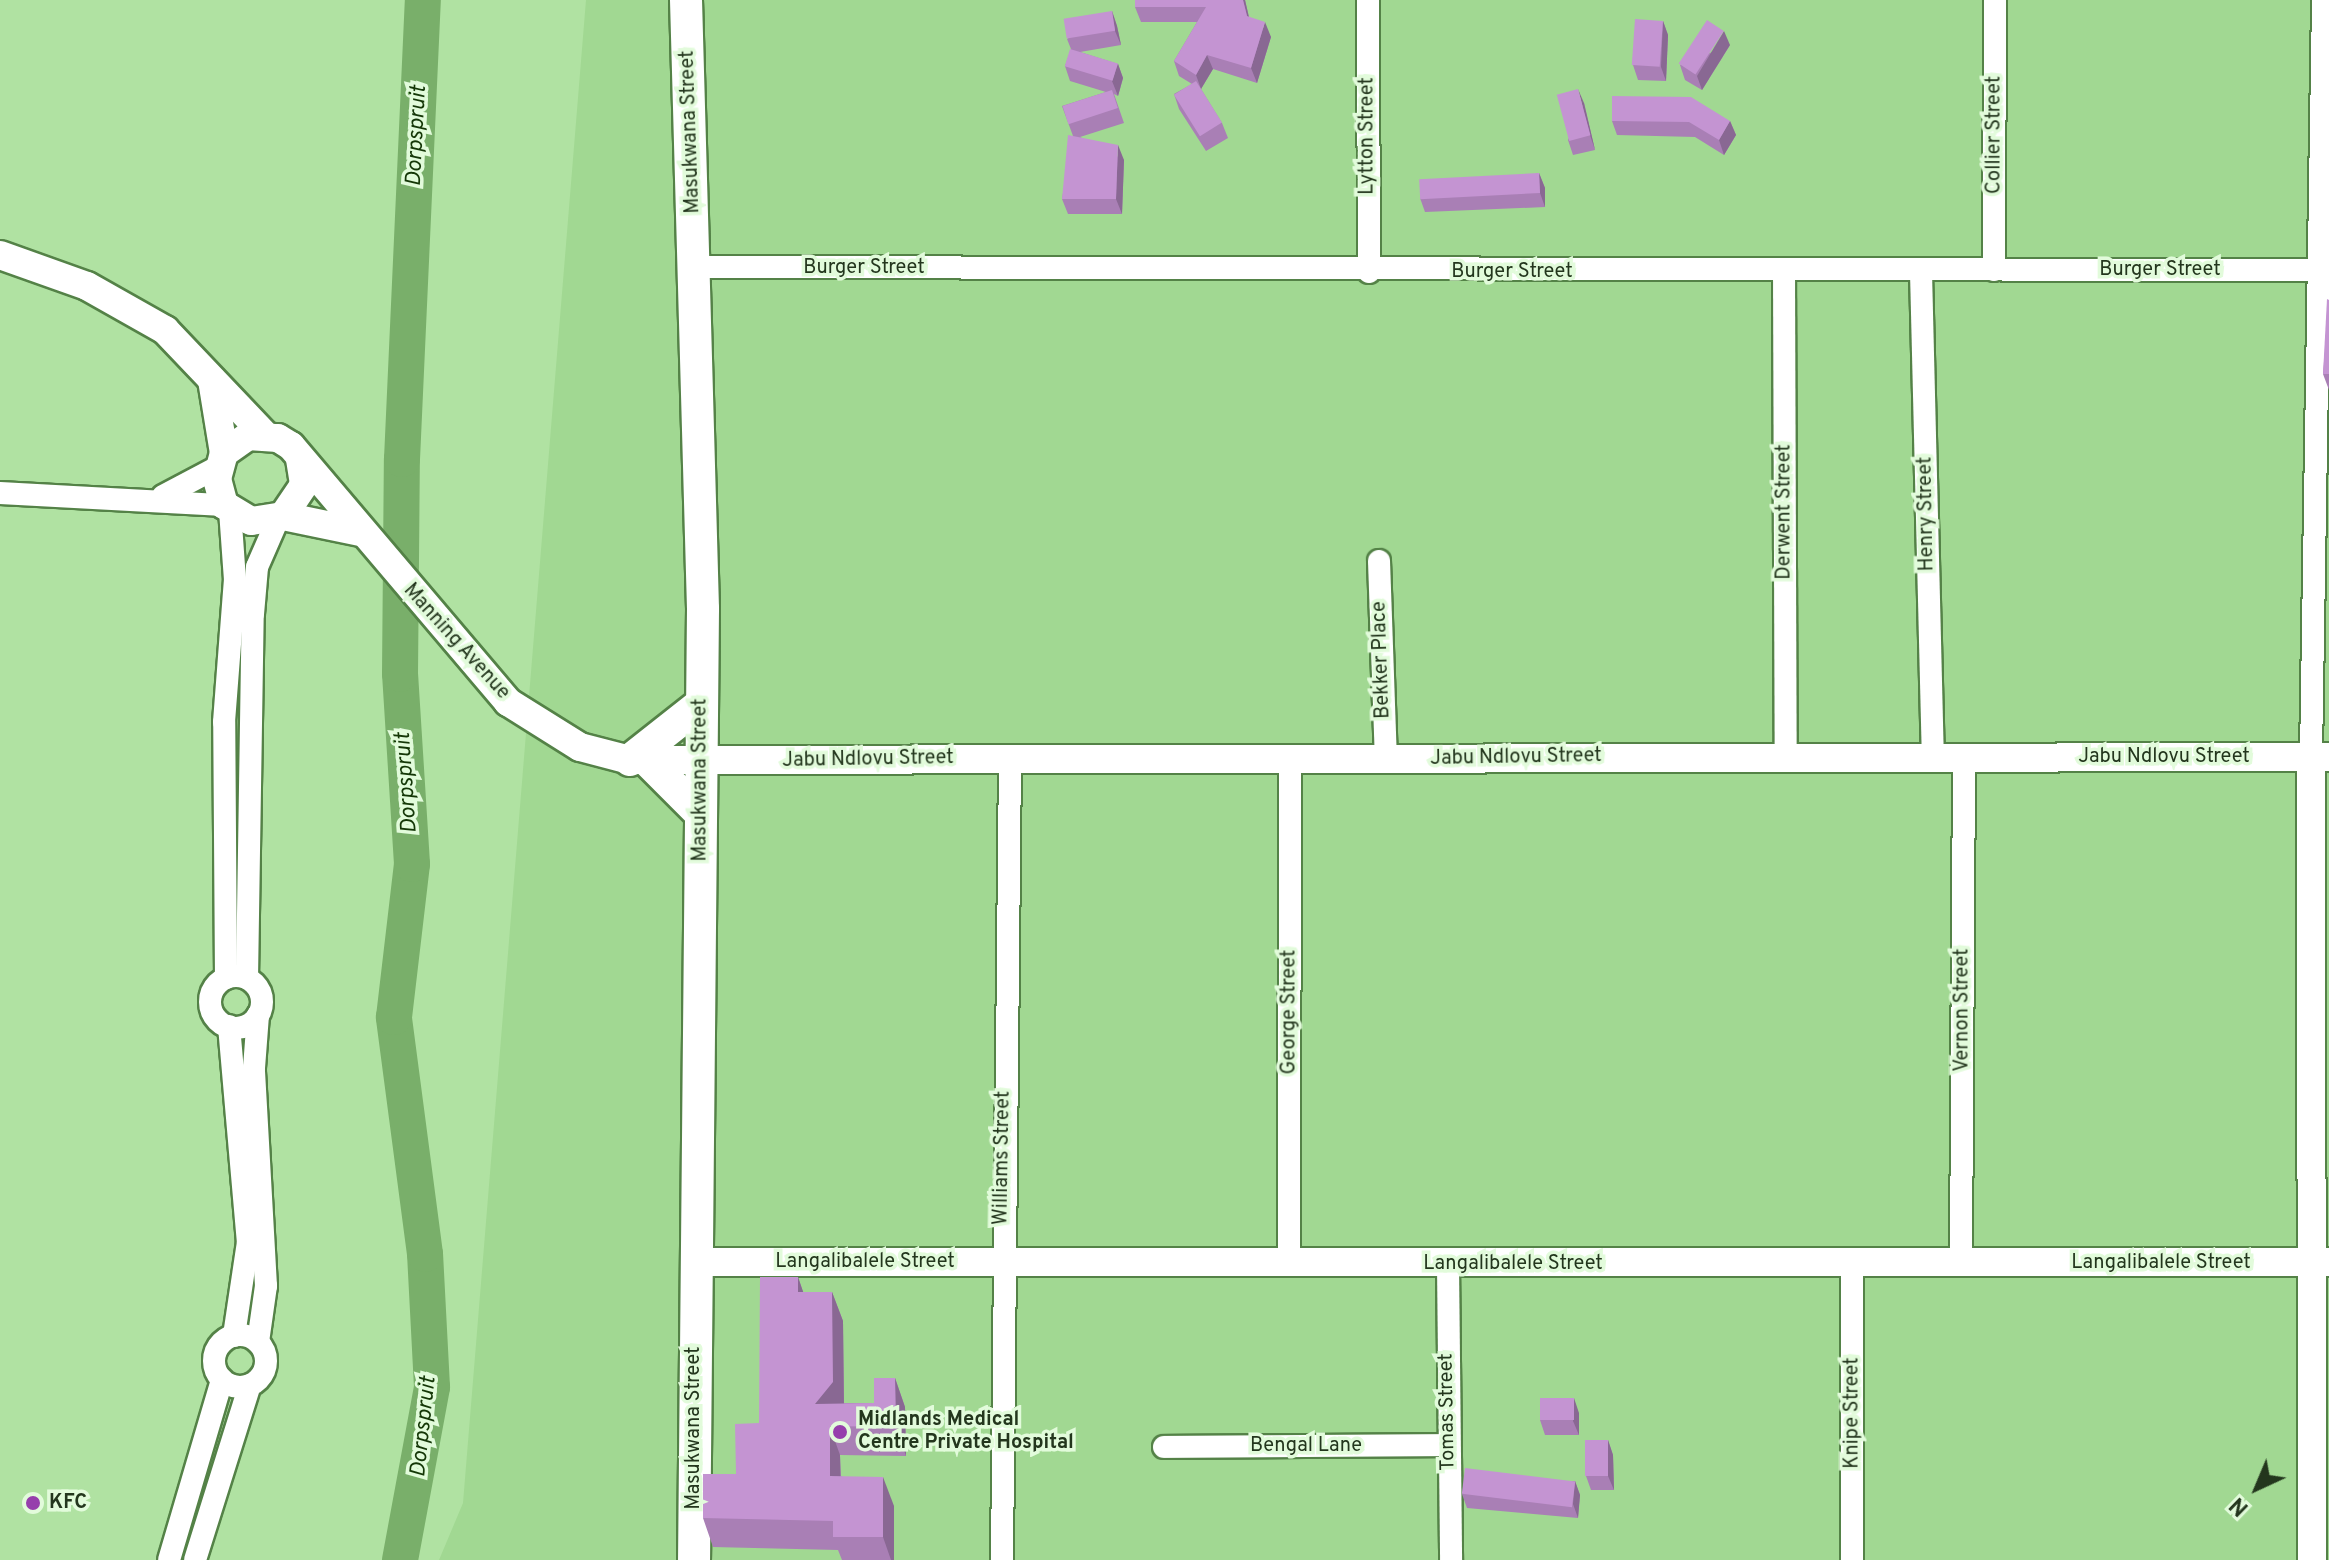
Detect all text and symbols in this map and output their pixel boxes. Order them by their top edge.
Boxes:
street label: Masukwana Street [676,50,706,214]
street label: Collier Street [1983,76,2007,194]
street label: Lytton Street [1356,77,1380,195]
water label: Dorpspruit [401,85,433,187]
street label: Burger Street [803,256,925,280]
street label: Burger Street [2099,258,2221,282]
street label: Burger Street [1451,260,1573,284]
street label: Derwent Street [1773,444,1797,580]
street label: Henry Street [1914,456,1940,572]
street label: Manning Avenue [397,579,515,705]
street label: Bekker Place [1368,601,1396,719]
street label: Masukwana Street [689,698,713,862]
water label: Dorpspruit [390,732,424,834]
street label: Jabu Ndlovu Street [1430,745,1602,771]
street label: Jabu Ndlovu Street [2078,745,2250,769]
street label: Jabu Ndlovu Street [782,747,954,773]
street label: Vernon Street [1951,948,1975,1072]
street label: George Street [1278,950,1302,1074]
street label: Williams Street [990,1091,1016,1225]
street label: Langalibalele Street [775,1250,955,1274]
street label: Langalibalele Street [2071,1251,2251,1275]
street label: Langalibalele Street [1423,1252,1603,1276]
street label: Masukwana Street [682,1346,706,1510]
street label: Tomas Street [1435,1353,1461,1471]
street label: Knipe Street [1841,1357,1865,1469]
water label: Dorpspruit [406,1375,442,1479]
place label: Midlands Medical Centre Private Hospital [858,1408,1074,1455]
marker: Midlands Medical Centre Private Hospital [829,1421,851,1443]
street label: Bengal Lane [1250,1434,1362,1458]
north arrow [2217,1448,2297,1528]
text: N [2225,1490,2255,1521]
place label: KFC [49,1491,87,1515]
marker: KFC [24,1494,42,1512]

